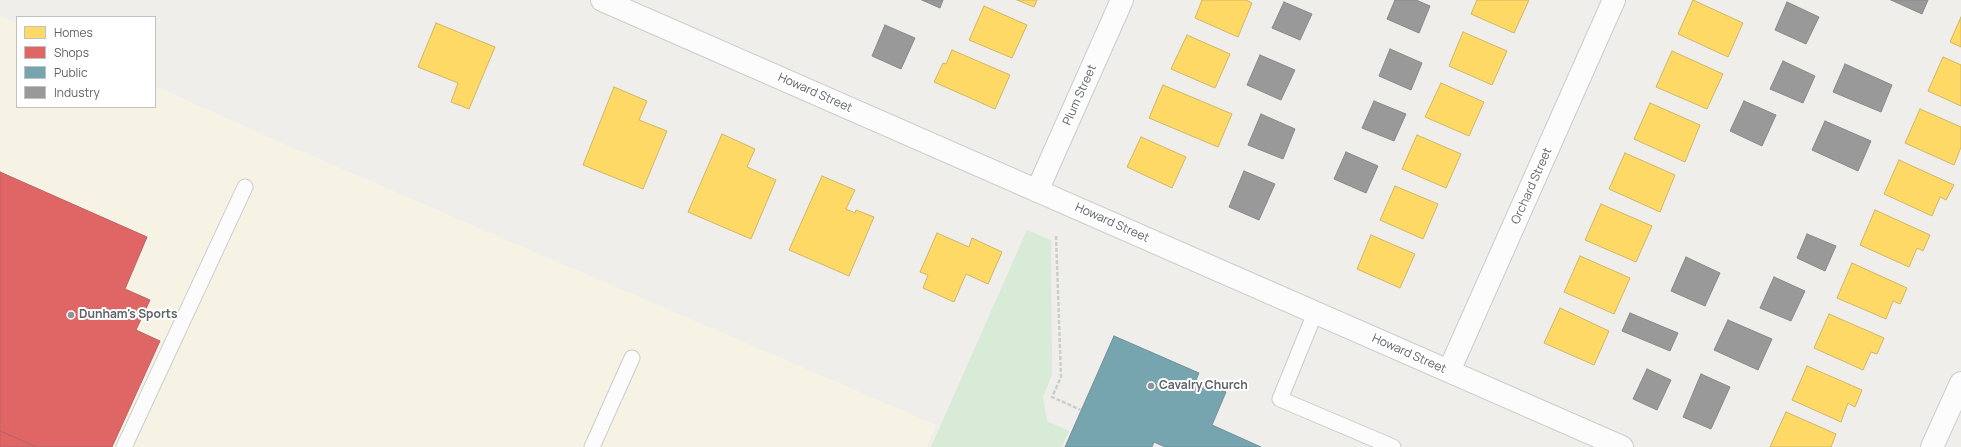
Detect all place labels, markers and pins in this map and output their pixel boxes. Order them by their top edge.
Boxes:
place label: Dunham's Sports [79,308,177,322]
marker: Dunham's Sports [66,310,76,320]
place label: Cavalry Church [1159,379,1248,393]
marker: Cavalry Church [1146,381,1156,391]

